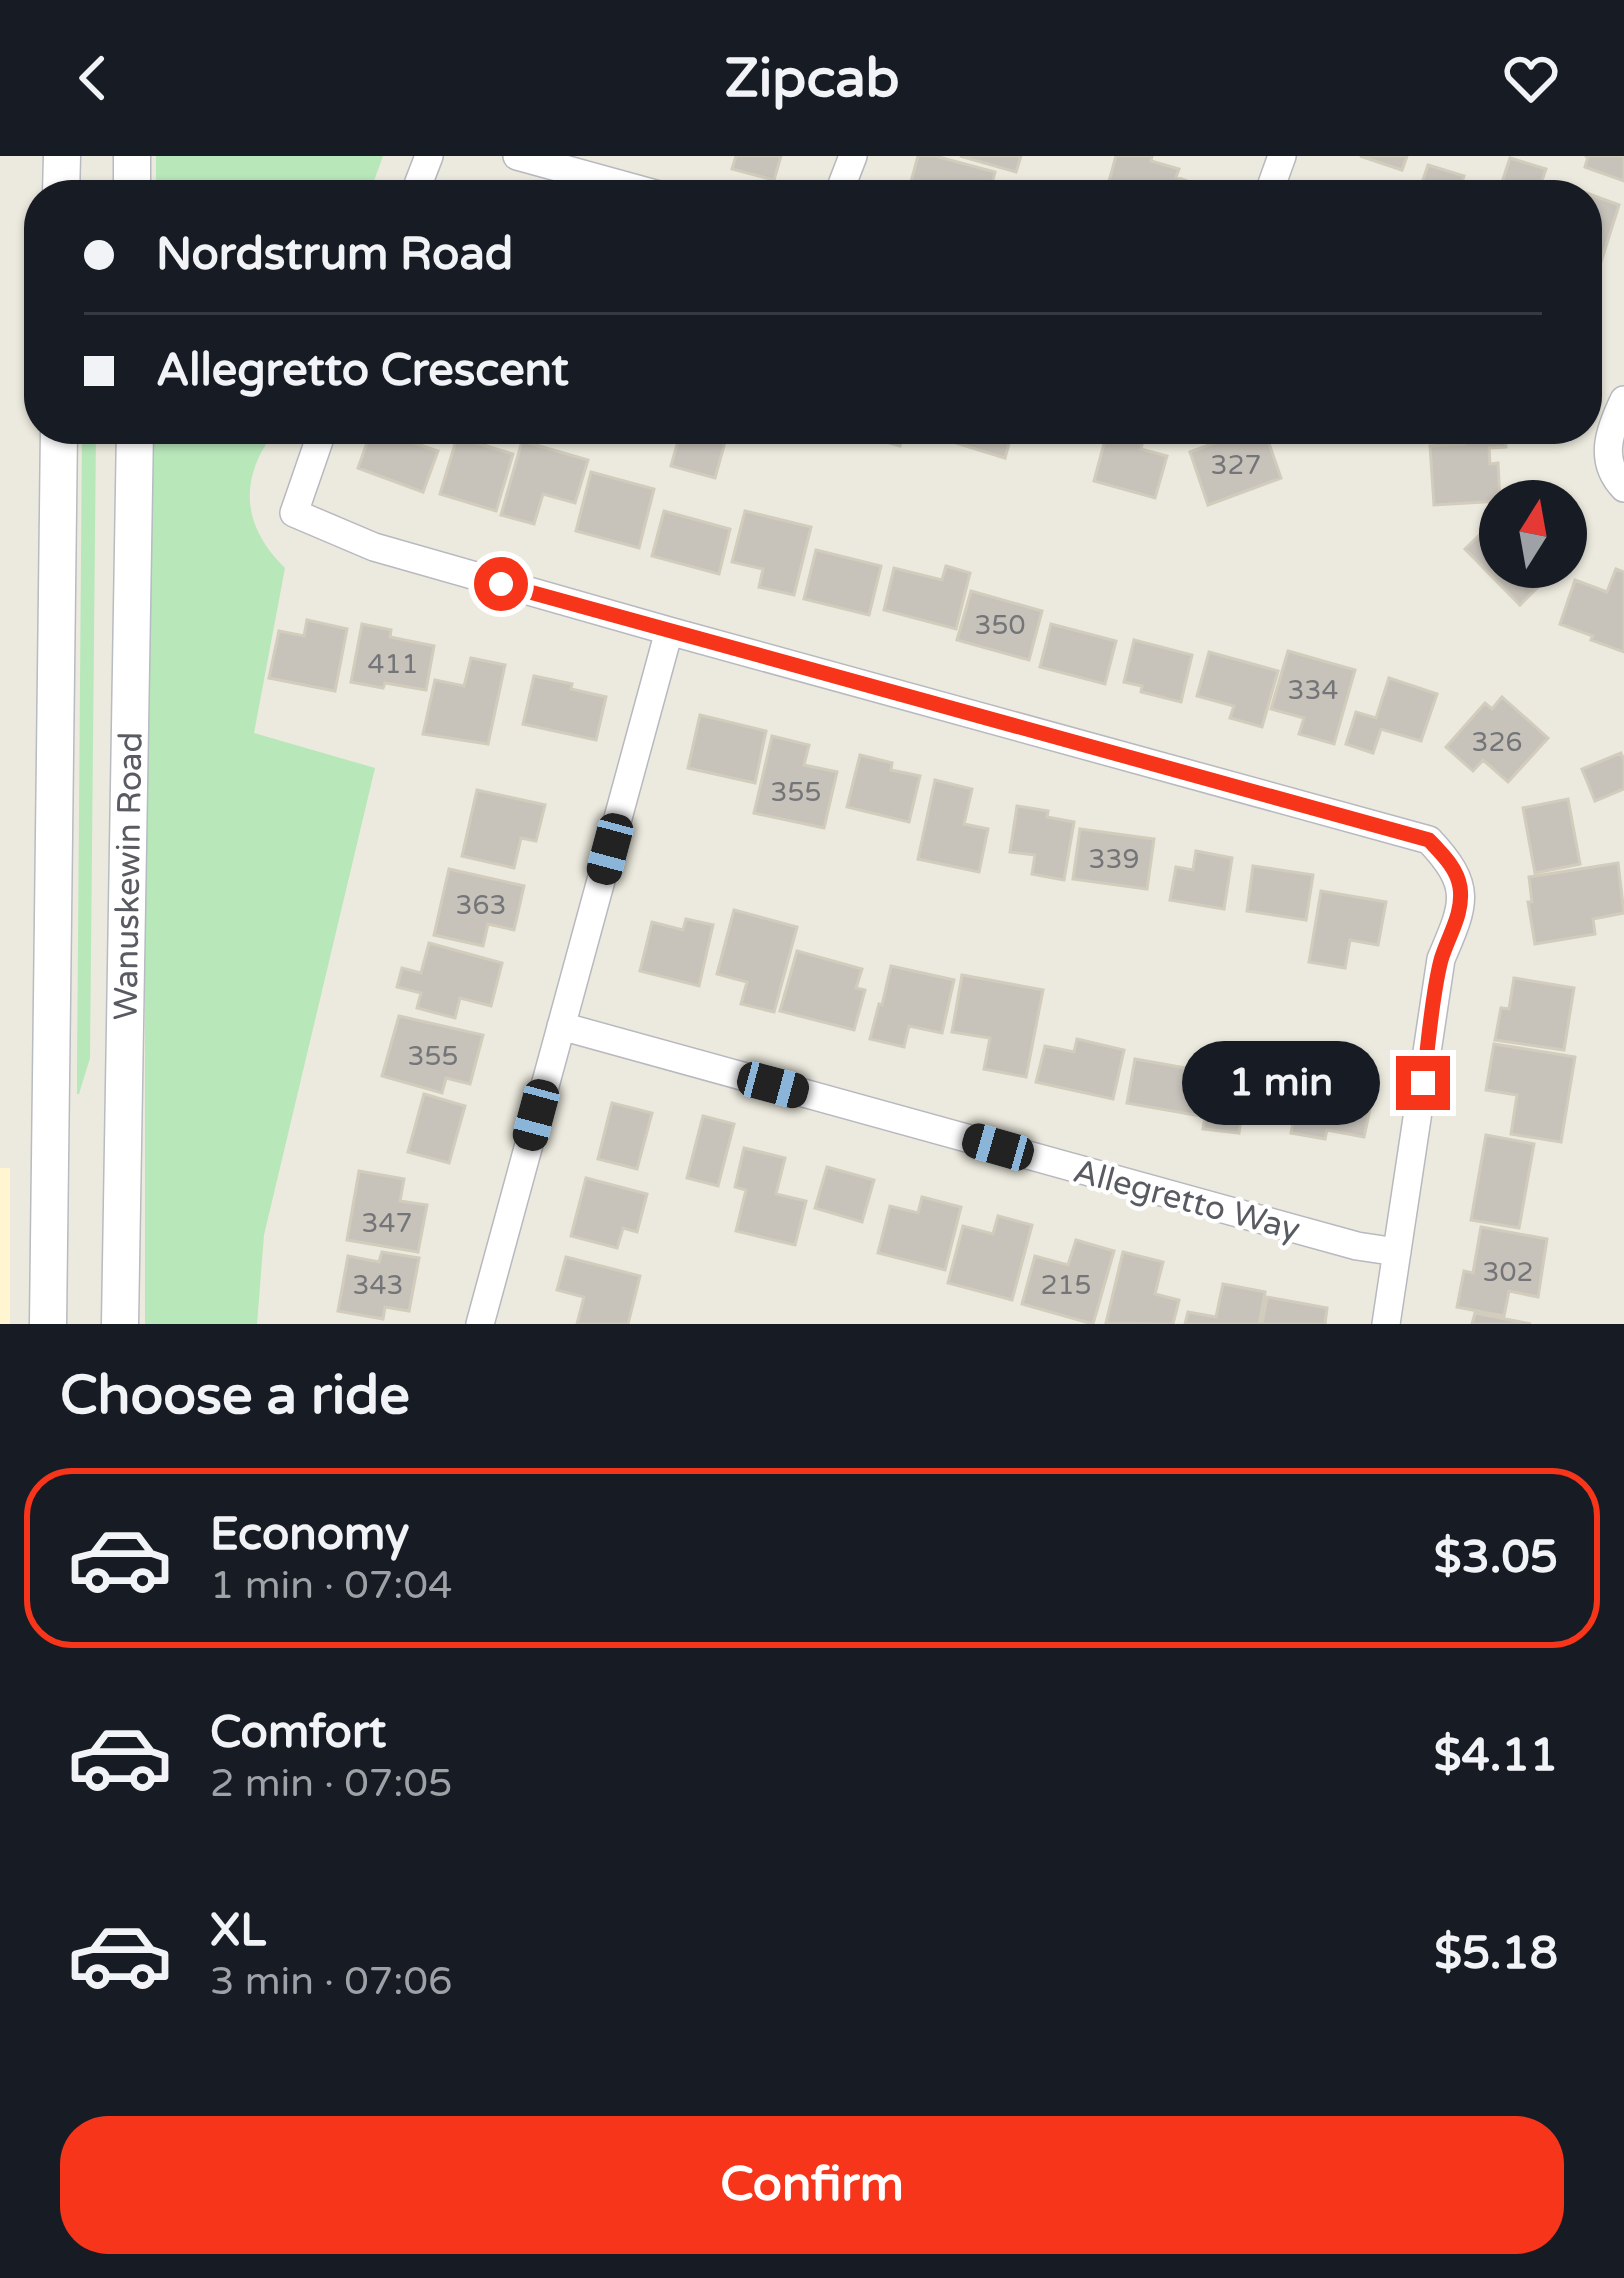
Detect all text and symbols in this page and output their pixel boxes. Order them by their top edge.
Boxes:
icon: back [60,45,126,111]
icon: heart [1498,45,1564,111]
text: Zipcab [724,46,900,111]
text: Nordstrum Road [156,228,513,282]
text: Allegretto Crescent [156,344,569,398]
house number: 327 [1211,449,1261,482]
north arrow [1479,480,1587,588]
map controls [1479,480,1587,588]
route start [474,557,528,611]
house number: 350 [975,609,1025,642]
house number: 411 [368,648,418,681]
house number: 334 [1288,674,1338,707]
house number: 326 [1472,726,1522,759]
street label: Wanuskewin Road [106,731,151,1021]
house number: 355 [771,776,821,809]
car [583,810,637,888]
house number: 339 [1089,843,1139,876]
house number: 363 [456,889,506,922]
house number: 355 [408,1040,458,1073]
callout: 1 min [1183,1041,1381,1125]
route end [1396,1056,1450,1110]
car [734,1058,812,1112]
text: 1 min [1229,1059,1333,1106]
car [509,1076,563,1154]
car [958,1120,1038,1174]
street label: Allegretto Way [1069,1151,1304,1249]
house number: 347 [362,1207,412,1240]
house number: 302 [1483,1256,1533,1289]
house number: 343 [353,1269,403,1302]
house number: 215 [1041,1269,1091,1302]
text: Choose a ride [60,1363,410,1428]
icon: car [66,1504,174,1612]
text: Economy [210,1508,409,1562]
text: $3.05 [1434,1531,1558,1585]
text: 1 min · 07:04 [210,1562,452,1609]
icon: car [66,1702,174,1810]
text: Comfort [210,1706,386,1760]
text: $4.11 [1434,1729,1558,1783]
text: 2 min · 07:05 [210,1760,452,1807]
icon: car [66,1900,174,2008]
text: XL [210,1904,266,1958]
text: $5.18 [1434,1927,1558,1981]
text: 3 min · 07:06 [210,1958,452,2005]
button: Confirm [60,2116,1564,2254]

